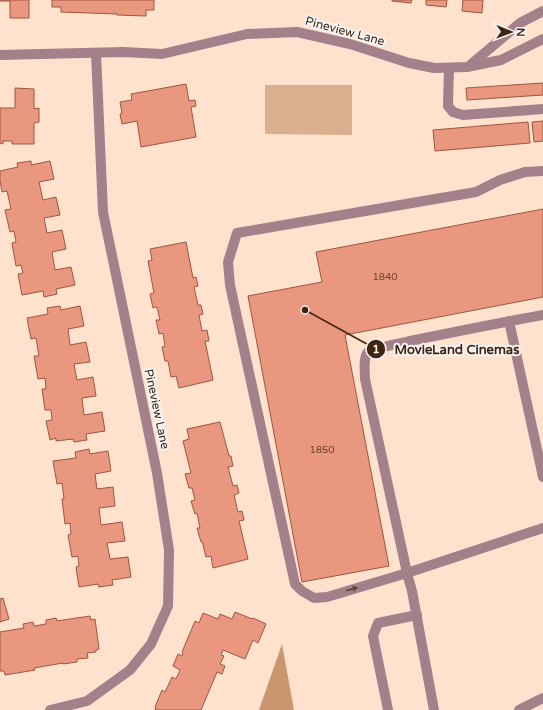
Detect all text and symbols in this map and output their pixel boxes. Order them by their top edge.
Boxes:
north arrow [491,12,531,52]
street label: Pineview Lane [304,14,386,48]
text: N [514,28,527,37]
house number: 1840 [372,271,398,283]
callout: MovieLand Cinemas [366,337,527,362]
text: 1 [372,342,380,356]
text: MovieLand Cinemas [395,342,519,358]
street label: Pineview Lane [142,368,172,450]
house number: 1850 [309,444,335,456]
one-way arrow [346,586,358,592]

